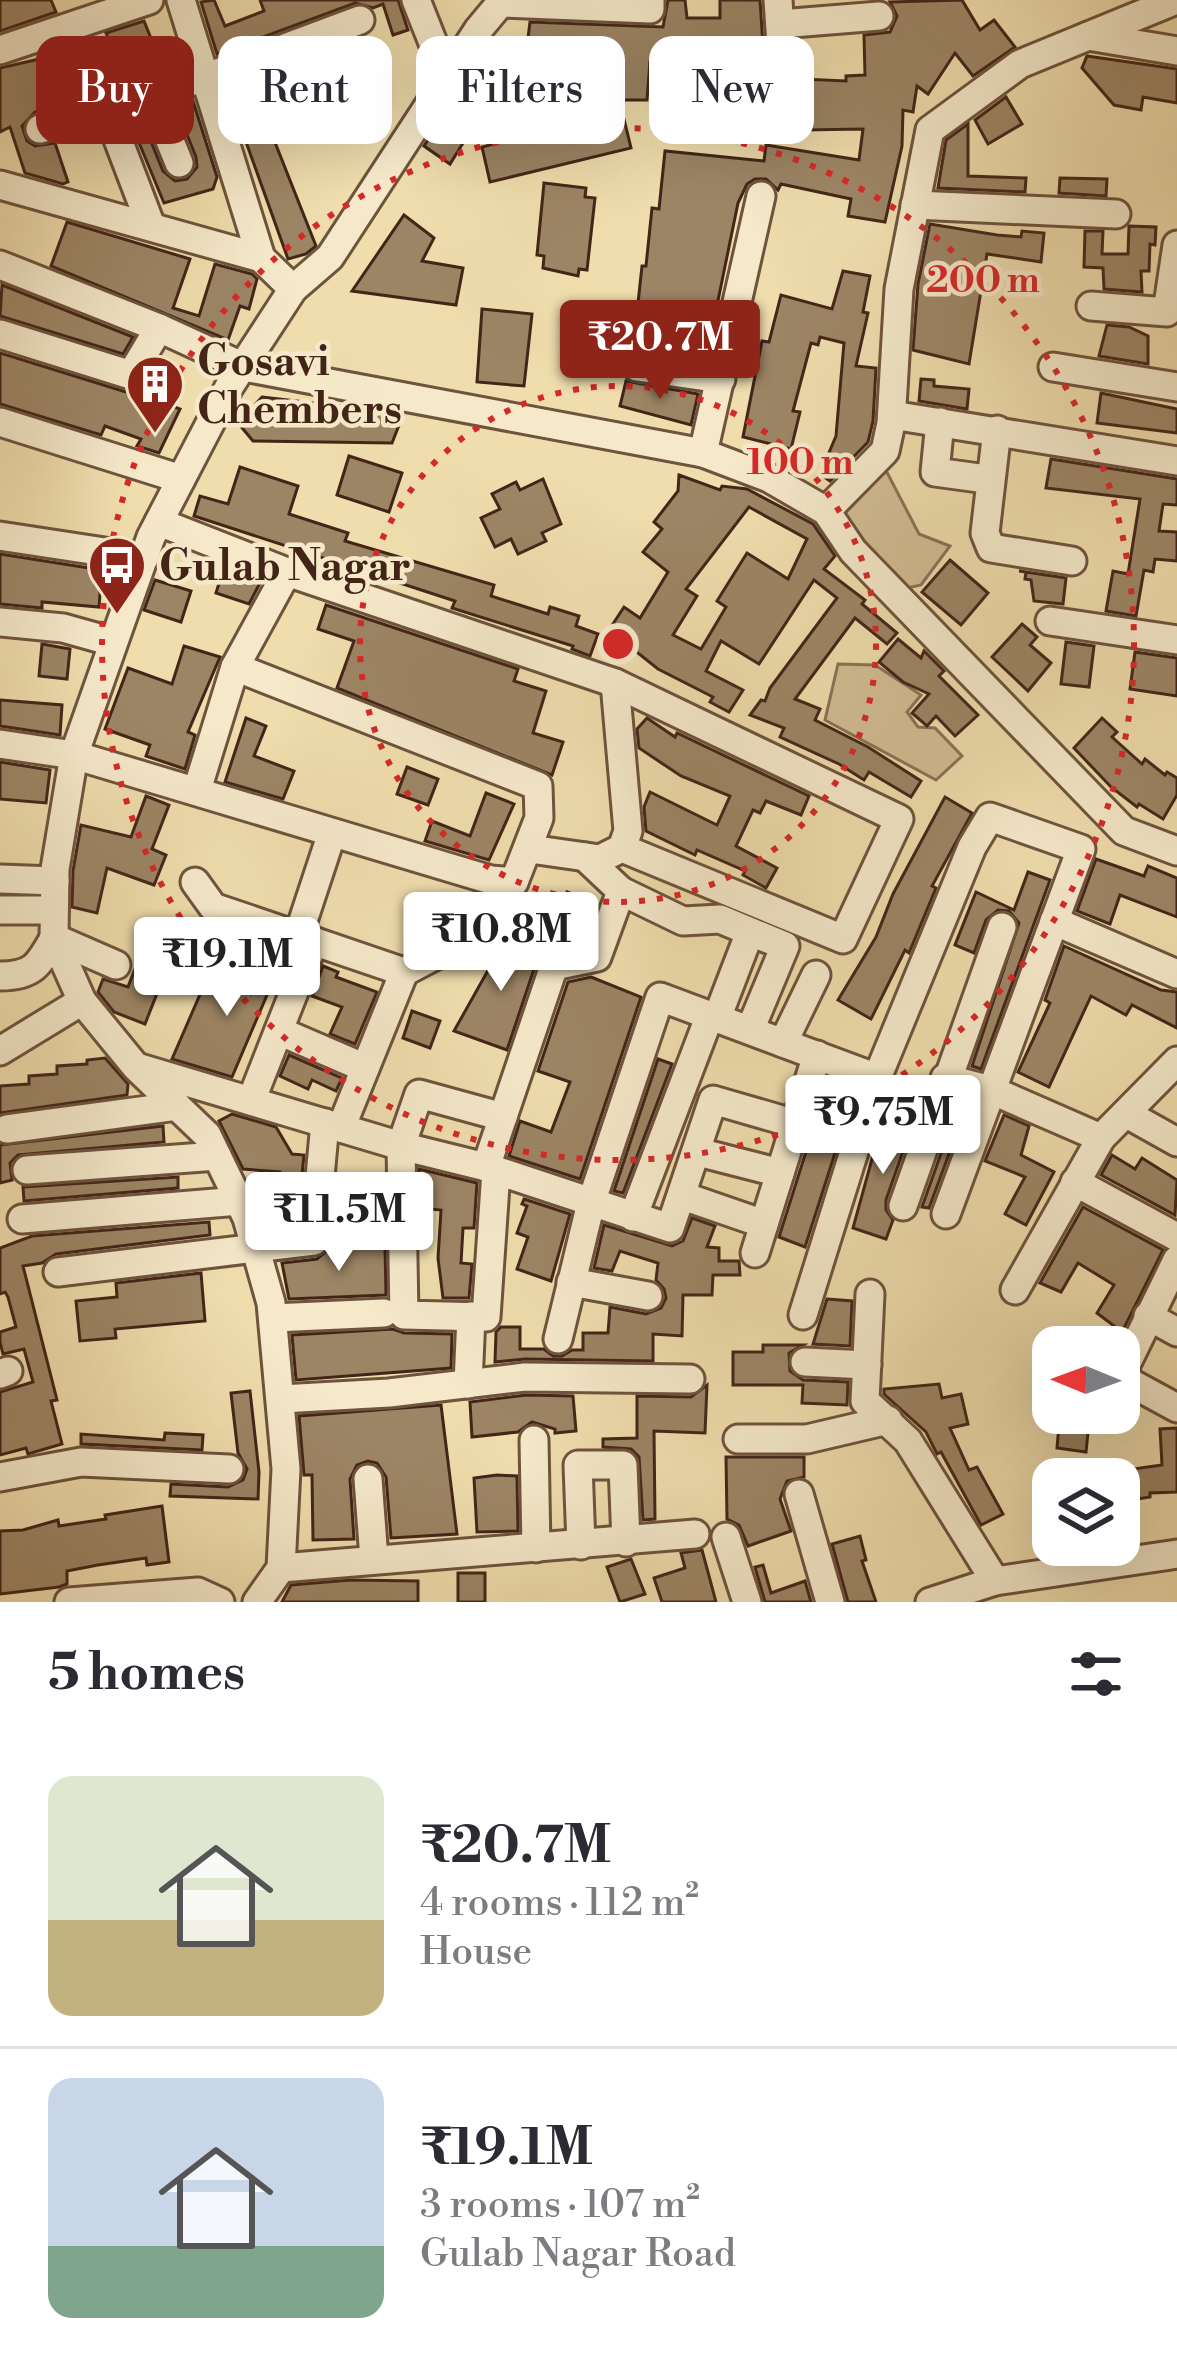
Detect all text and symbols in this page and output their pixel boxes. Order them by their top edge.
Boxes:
chip: Buy [36,36,194,144]
chip: Rent [218,36,392,144]
chip: Filters [416,36,625,144]
chip: New [649,36,814,144]
text: 200 m [926,259,1040,304]
pin: ₹20.7M [562,300,758,402]
text: ₹20.7M [587,314,733,363]
place label: Gosavi Chembers [197,336,402,437]
building icon: Gosavi Chembers [124,353,186,435]
text: 100 m [747,441,854,486]
bus stop icon: Gulab Nagar [86,534,148,616]
place label: Gulab Nagar [159,541,411,594]
centre of rings [597,623,639,665]
pin: ₹10.8M [403,892,599,994]
text: ₹10.8M [430,906,572,955]
pin: ₹19.1M [129,917,325,1019]
text: ₹19.1M [161,931,293,980]
pin: ₹9.75M [785,1075,981,1177]
text: ₹9.75M [812,1089,954,1138]
pin: ₹11.5M [241,1172,437,1274]
text: ₹11.5M [272,1186,406,1235]
north arrow [1032,1326,1140,1434]
map controls [1032,1326,1140,1566]
button: layers [1032,1458,1140,1566]
icon: filters [1063,1641,1129,1707]
text: 5 homes [48,1642,245,1706]
text: ₹20.7M [420,1815,611,1879]
icon: home [144,1824,288,1968]
text: 4 rooms · 112 m² [420,1879,699,1928]
text: House [420,1928,532,1977]
text: ₹19.1M [420,2117,593,2181]
icon: home [144,2126,288,2270]
text: 3 rooms · 107 m² [420,2181,700,2230]
text: Gulab Nagar Road [420,2230,736,2279]

